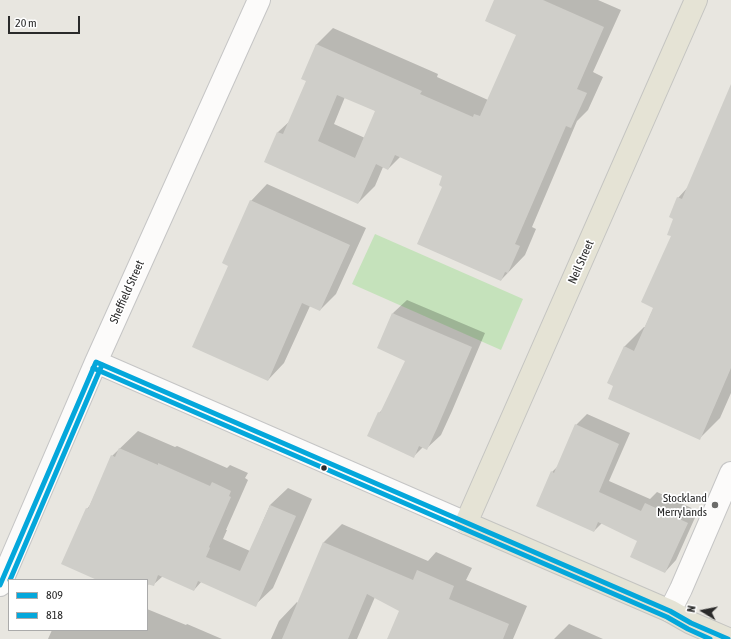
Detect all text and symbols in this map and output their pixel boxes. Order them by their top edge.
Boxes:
scale bar [10,8,82,34]
text: 20 m [15,16,37,30]
street label: Neil Street [565,238,597,286]
street label: Sheffield Street [107,258,147,326]
unlabelled marker [319,463,329,473]
place label: Stockland Merrylands [657,491,707,519]
marker: Stockland Merrylands [710,500,720,510]
legend [8,579,148,631]
text: 809 [46,588,63,602]
north arrow [683,591,723,631]
text: N [685,605,698,613]
text: 818 [46,608,63,622]

